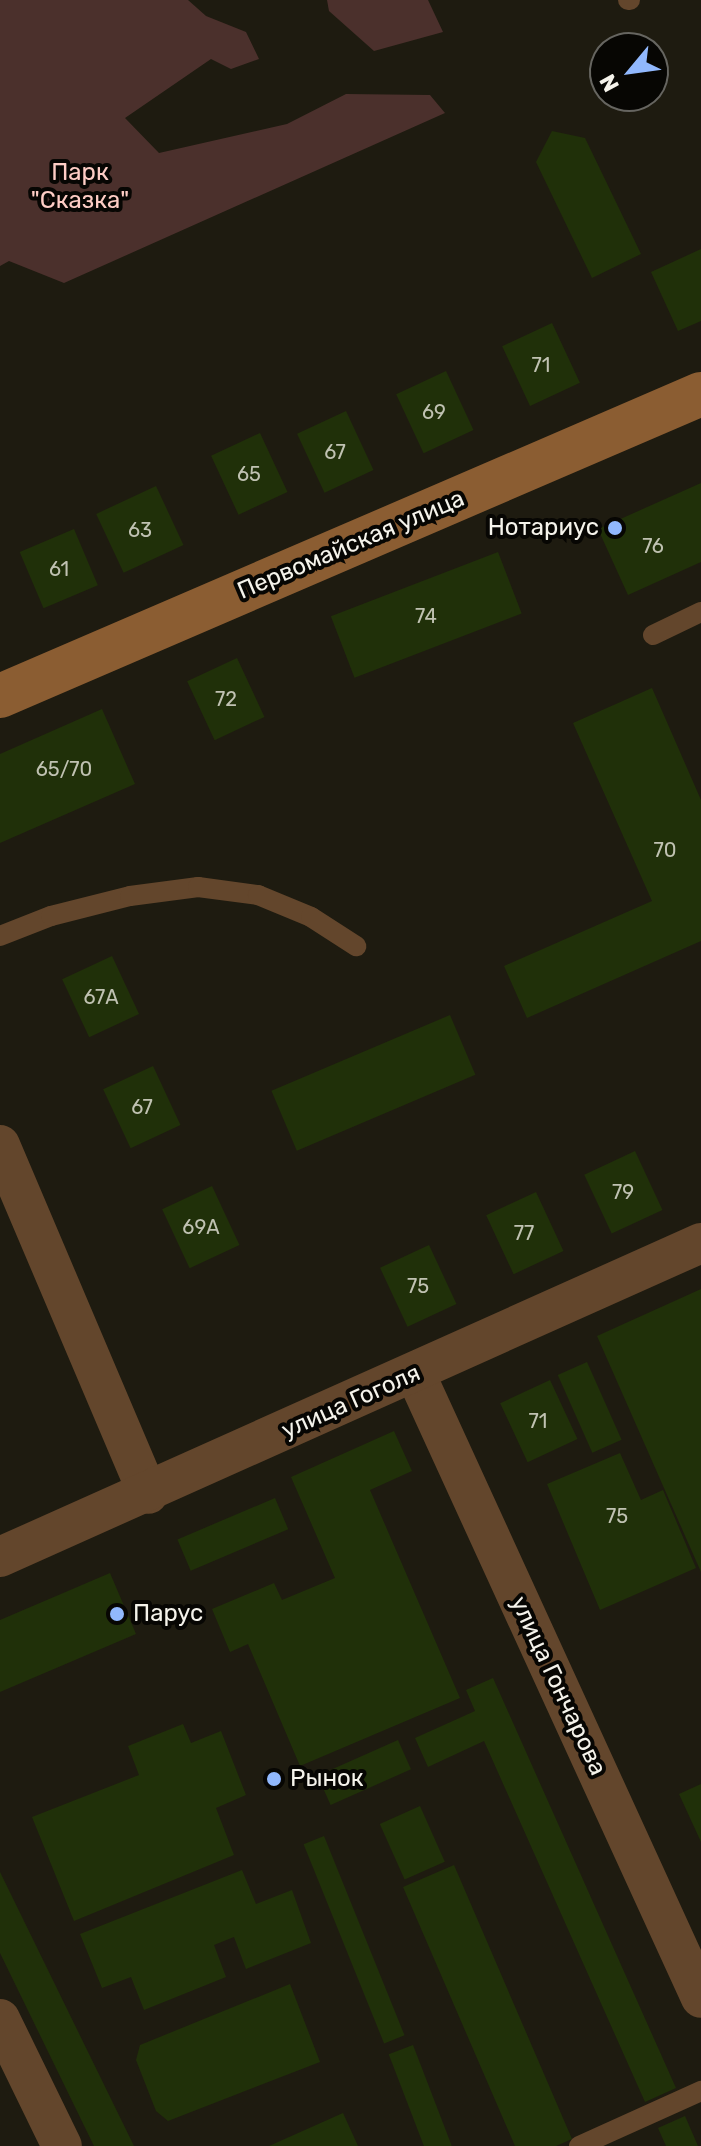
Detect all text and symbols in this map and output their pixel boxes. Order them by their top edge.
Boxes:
north arrow [589,32,669,112]
text: N [594,69,625,96]
park label: Парк "Сказка" [31,159,129,215]
house number: 71 [532,353,550,377]
house number: 69 [422,400,446,424]
house number: 67 [324,440,346,464]
house number: 65 [237,462,261,486]
street label: Первомайская улица [233,484,469,606]
place label: Нотариус [488,514,599,542]
house number: 63 [128,518,152,542]
marker: Нотариус [606,519,624,537]
house number: 76 [642,534,664,558]
house number: 61 [49,557,69,581]
house number: 74 [415,604,437,628]
house number: 72 [215,687,237,711]
house number: 65/70 [36,757,92,781]
house number: 70 [654,838,676,862]
house number: 67А [83,985,119,1009]
house number: 67 [131,1095,153,1119]
house number: 79 [612,1180,634,1204]
house number: 69А [182,1215,220,1239]
house number: 77 [514,1221,534,1245]
house number: 75 [407,1274,429,1298]
street label: улица Гоголя [277,1359,425,1445]
house number: 71 [529,1409,547,1433]
house number: 75 [606,1504,628,1528]
street label: улица Гончарова [504,1592,612,1780]
place label: Парус [133,1600,203,1628]
marker: Парус [108,1605,126,1623]
place label: Рынок [290,1765,364,1793]
marker: Рынок [265,1770,283,1788]

